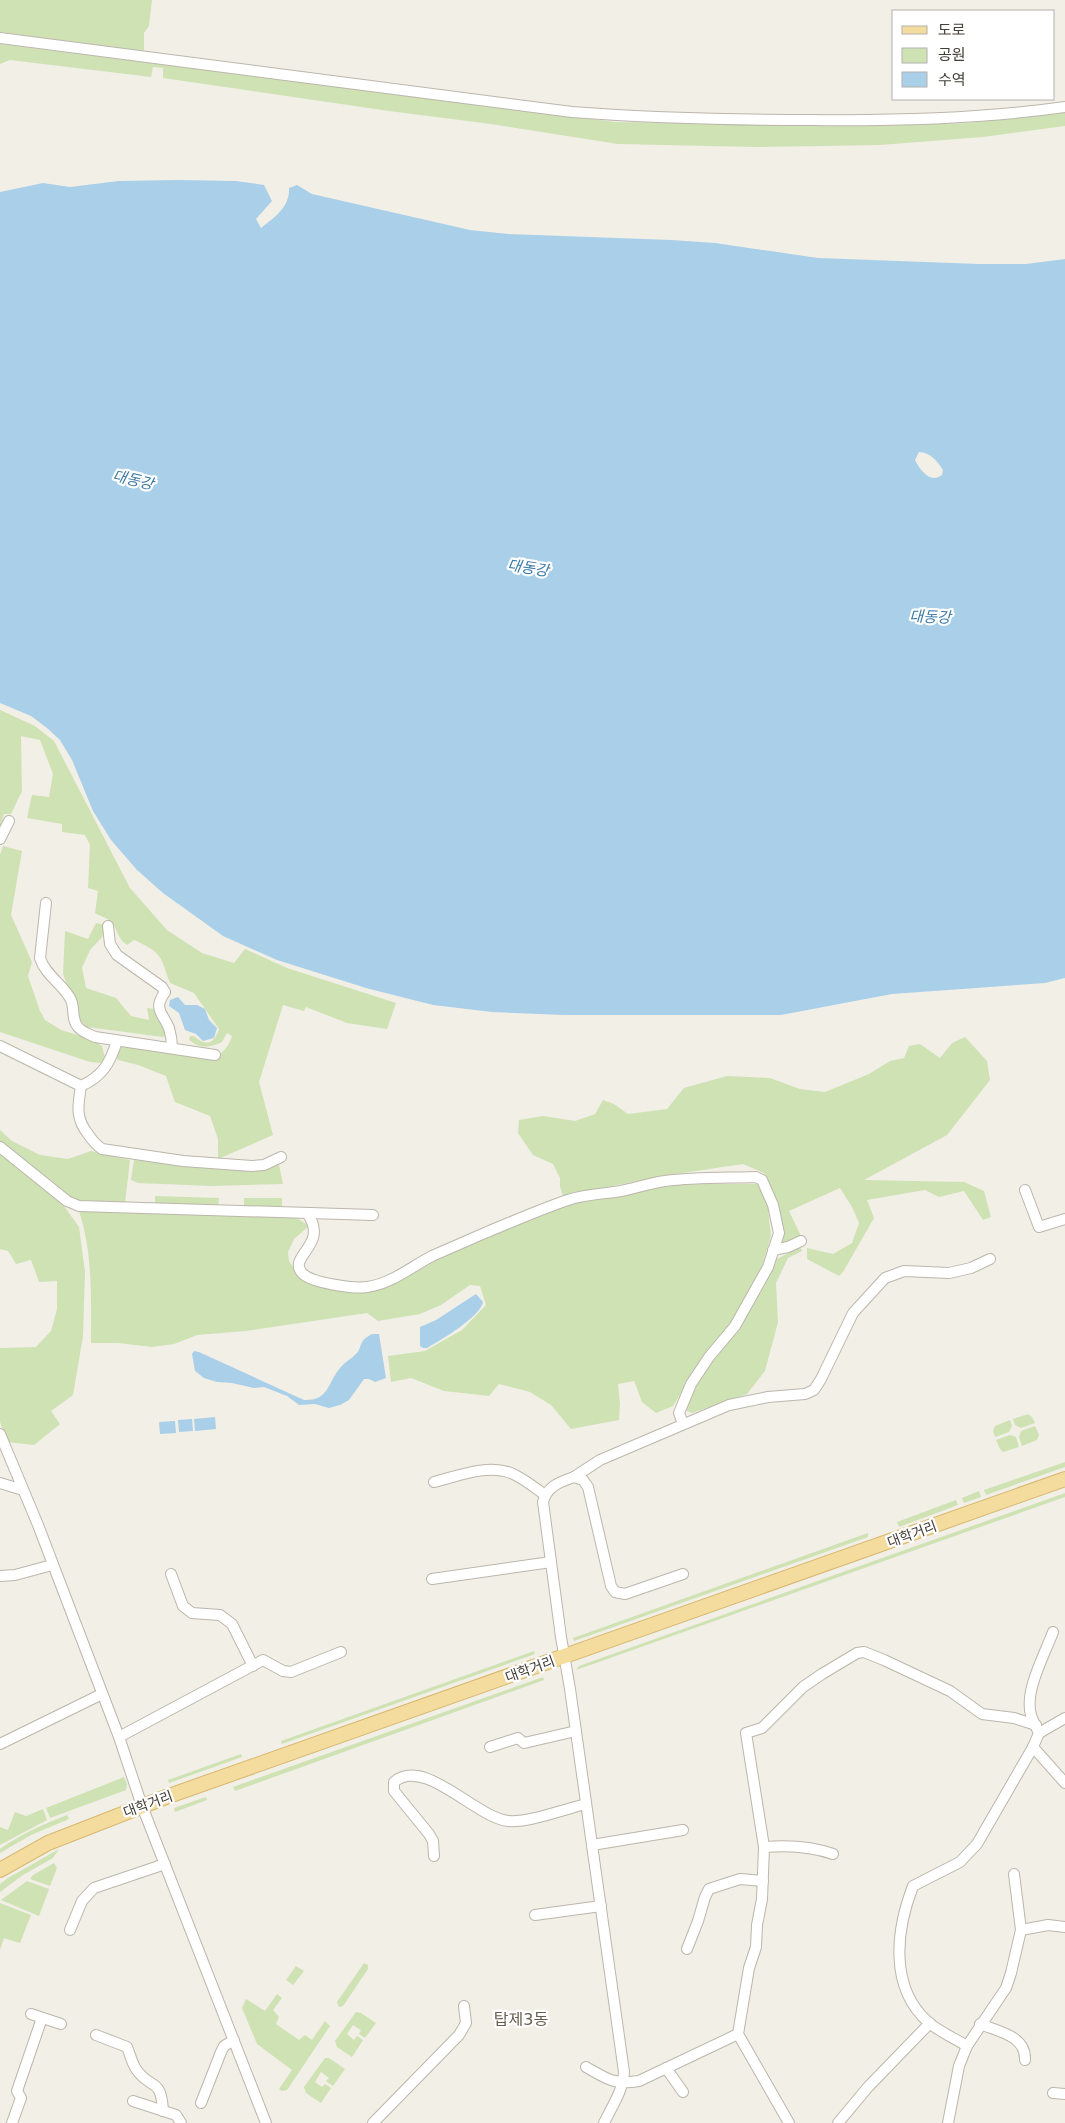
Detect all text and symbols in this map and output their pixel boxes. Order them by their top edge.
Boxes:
legend [892,10,1055,100]
text: 도로 [938,21,966,39]
text: 공원 [938,46,966,64]
text: 수역 [938,71,966,89]
water label: 대동강 [111,467,157,494]
water label: 대동강 [506,556,552,580]
water label: 대동강 [909,607,953,627]
street label: 대학거리 [885,1518,939,1550]
street label: 대학거리 [503,1653,557,1685]
street label: 대학거리 [121,1788,175,1820]
district label: 탑제3동 [494,2010,548,2029]

